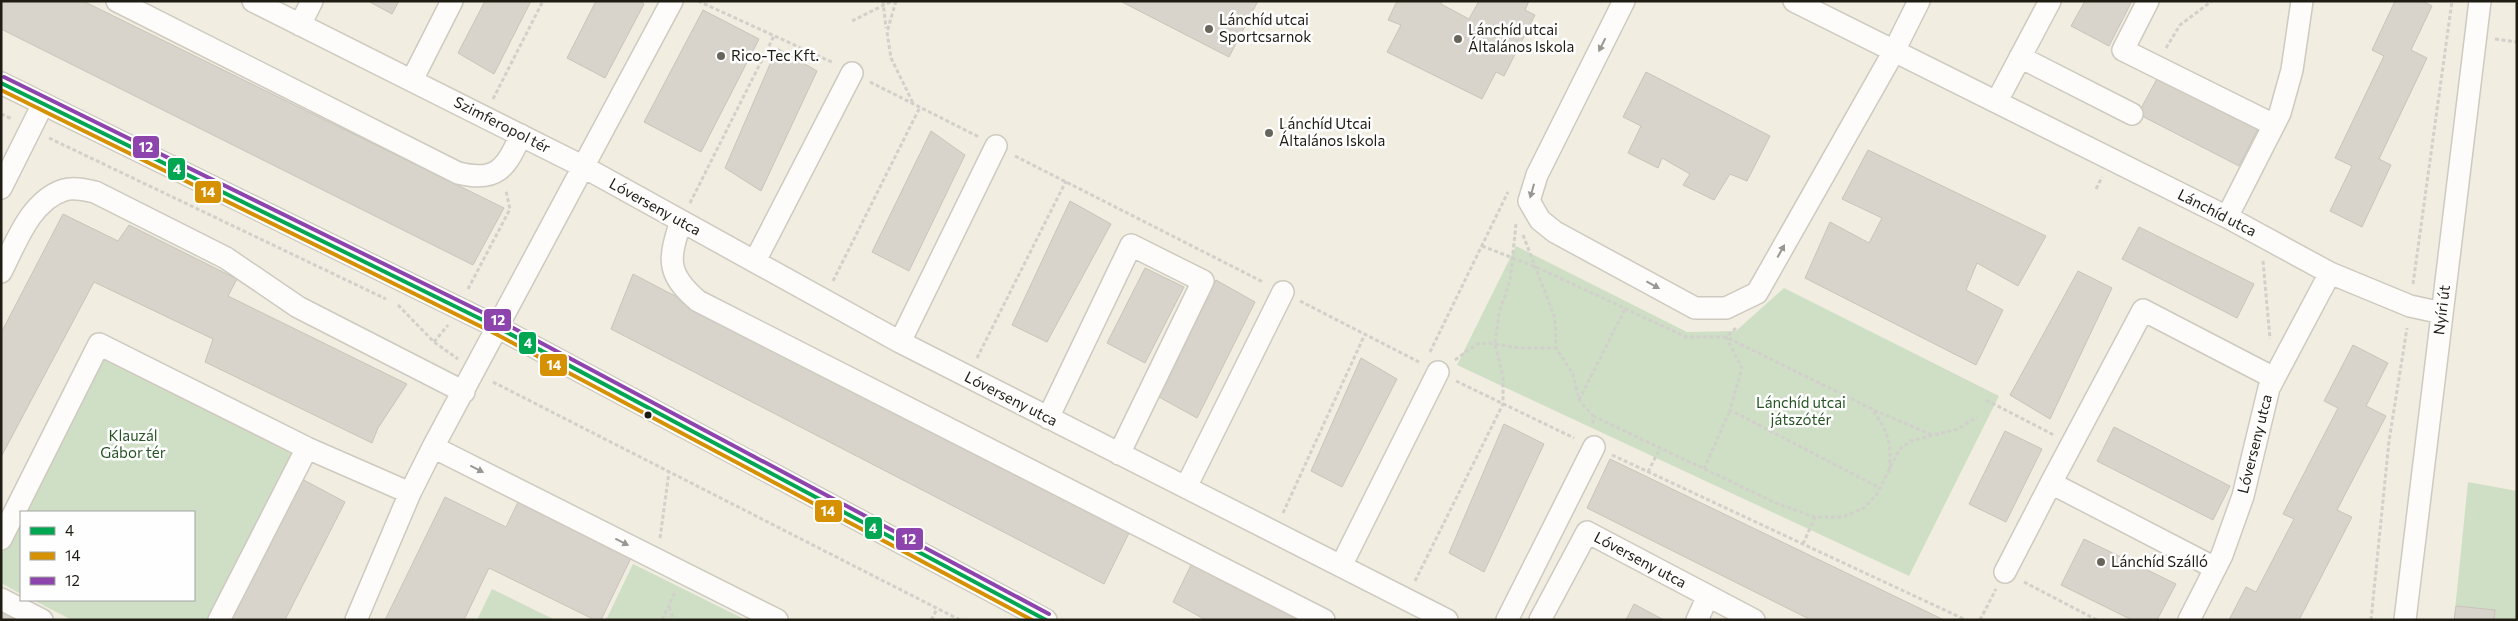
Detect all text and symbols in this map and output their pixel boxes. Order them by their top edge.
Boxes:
place label: Lánchíd utcai Sportcsarnok [1219,10,1311,45]
place label: Lánchíd utcai Általános Iskola [1468,20,1574,55]
marker: Lánchíd utcai Sportcsarnok [1203,23,1215,35]
marker: Lánchíd utcai Általános Iskola [1452,33,1464,45]
one-way arrow [1598,38,1606,52]
place label: Rico-Tec Kft. [731,46,819,64]
marker: Rico-Tec Kft. [715,50,727,62]
street label: Szimferopol tér [451,92,554,156]
place label: Lánchíd Utcai Általános Iskola [1279,114,1385,149]
marker: Lánchíd Utcai Általános Iskola [1263,127,1275,139]
line badge: 12 [132,135,160,159]
text: 12 [139,138,153,155]
line badge: 4 [167,157,186,181]
text: 4 [173,160,182,177]
street label: Lóverseny utca [607,174,704,239]
line badge: 14 [194,180,222,204]
text: 14 [201,183,216,200]
one-way arrow [1527,184,1535,199]
street label: Lánchíd utca [2175,185,2260,240]
one-way arrow [1777,244,1786,257]
one-way arrow [1646,281,1660,290]
street label: Nyíri út [2429,284,2453,336]
line badge: 12 [483,308,512,332]
text: 12 [491,311,505,328]
line badge: 4 [518,331,537,355]
text: 4 [524,334,533,351]
line badge: 14 [539,353,568,377]
text: 14 [547,356,562,373]
street label: Lóverseny utca [962,367,1061,429]
street label: Lóverseny utca [2233,392,2275,495]
park label: Lánchíd utcai játszótér [1756,393,1846,428]
unlabelled marker [643,410,653,420]
park label: Klauzál Gábor tér [100,426,166,461]
one-way arrow [470,465,484,473]
line badge: 14 [814,499,843,523]
text: 14 [821,502,836,519]
legend [20,511,195,601]
line badge: 4 [864,516,883,540]
text: 4 [869,519,878,536]
text: 4 [65,521,74,539]
line badge: 12 [895,527,924,551]
street label: Lóverseny utca [1591,527,1690,591]
text: 12 [902,530,916,547]
one-way arrow [615,538,629,546]
text: 14 [65,546,80,564]
place label: Lánchíd Szálló [2111,552,2208,570]
marker: Lánchíd Szálló [2095,556,2107,568]
text: 12 [65,571,80,589]

